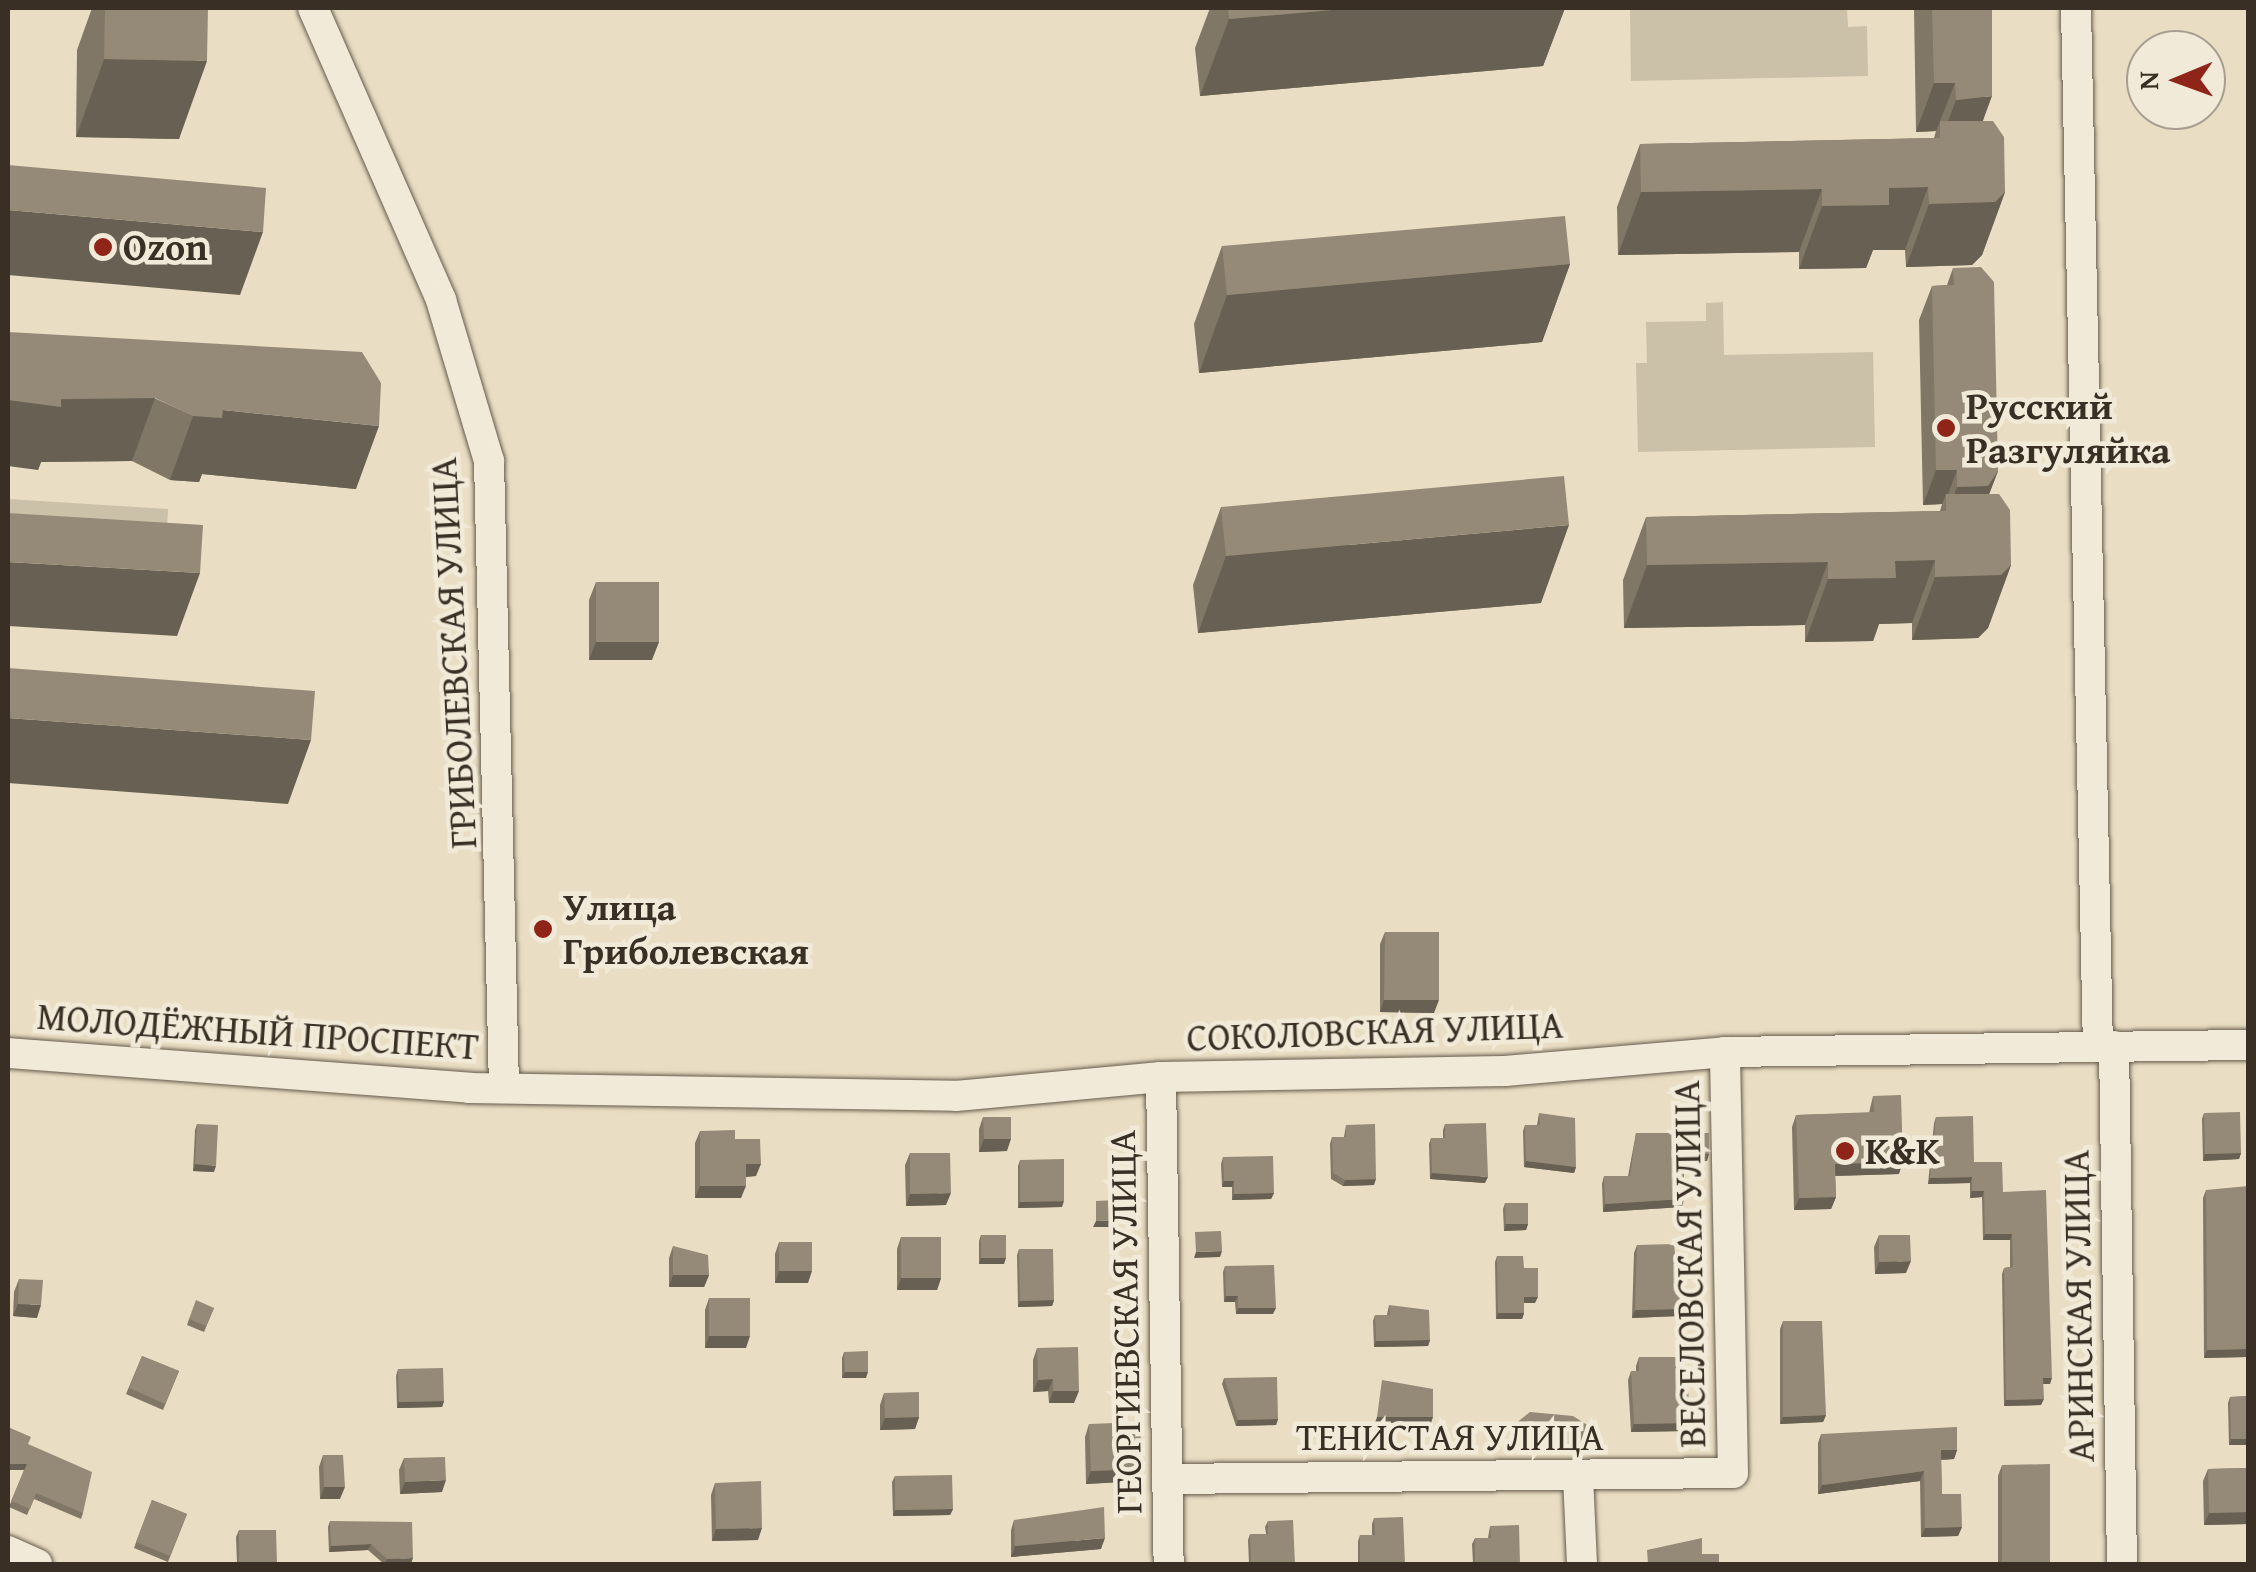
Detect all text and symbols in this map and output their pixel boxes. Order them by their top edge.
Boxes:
north arrow [2126,30,2226,130]
text: N [2127,71,2168,90]
place label: Ozon [123,224,208,270]
marker: Ozon [92,236,114,258]
place label: Русский Разгуляйка [1966,383,2171,472]
marker: Русский Разгуляйка [1935,417,1957,439]
street label: ГРИБОЛЕВСКАЯ УЛИЦА [420,456,486,850]
place label: Улица Гриболевская [563,884,809,974]
marker: Улица Гриболевская [532,918,554,940]
street label: МОЛОДЁЖНЫЙ ПРОСПЕКТ [35,993,481,1069]
street label: СОКОЛОВСКАЯ УЛИЦА [1186,1002,1564,1060]
street label: ВЕСЕЛОВСКАЯ УЛИЦА [1663,1080,1715,1448]
place label: K&K [1865,1128,1940,1174]
street label: ГЕОРГИЕВСКАЯ УЛИЦА [1099,1130,1151,1514]
marker: K&K [1834,1140,1856,1162]
street label: АРИНСКАЯ УЛИЦА [2052,1149,2104,1463]
street label: ТЕНИСТАЯ УЛИЦА [1296,1414,1604,1460]

